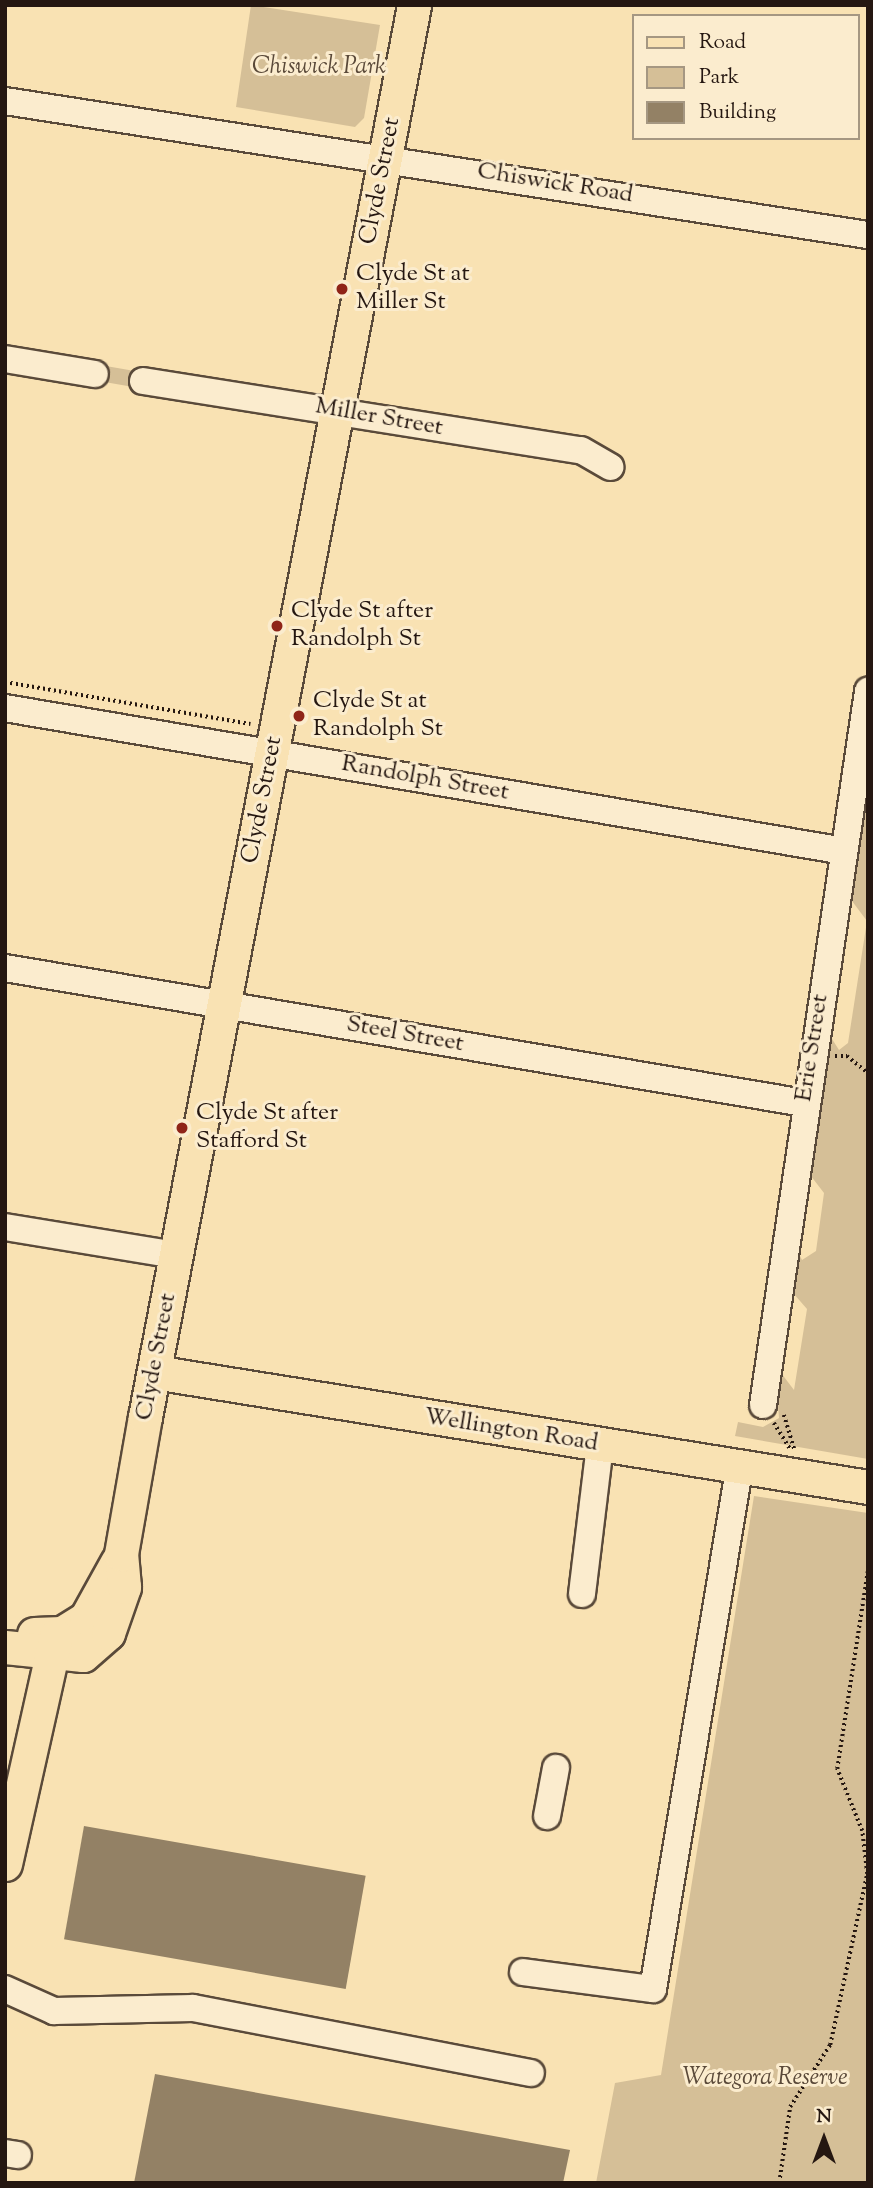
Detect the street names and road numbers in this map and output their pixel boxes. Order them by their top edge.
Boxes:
street label: Clyde Street [355,115,407,247]
street label: Chiswick Road [475,157,635,211]
street label: Miller Street [313,393,445,443]
street label: Clyde Street [237,734,289,866]
street label: Randolph Street [339,750,511,808]
street label: Erie Street [790,992,836,1104]
street label: Steel Street [344,1011,466,1059]
street label: Clyde Street [131,1291,183,1423]
street label: Wellington Road [422,1403,600,1459]

